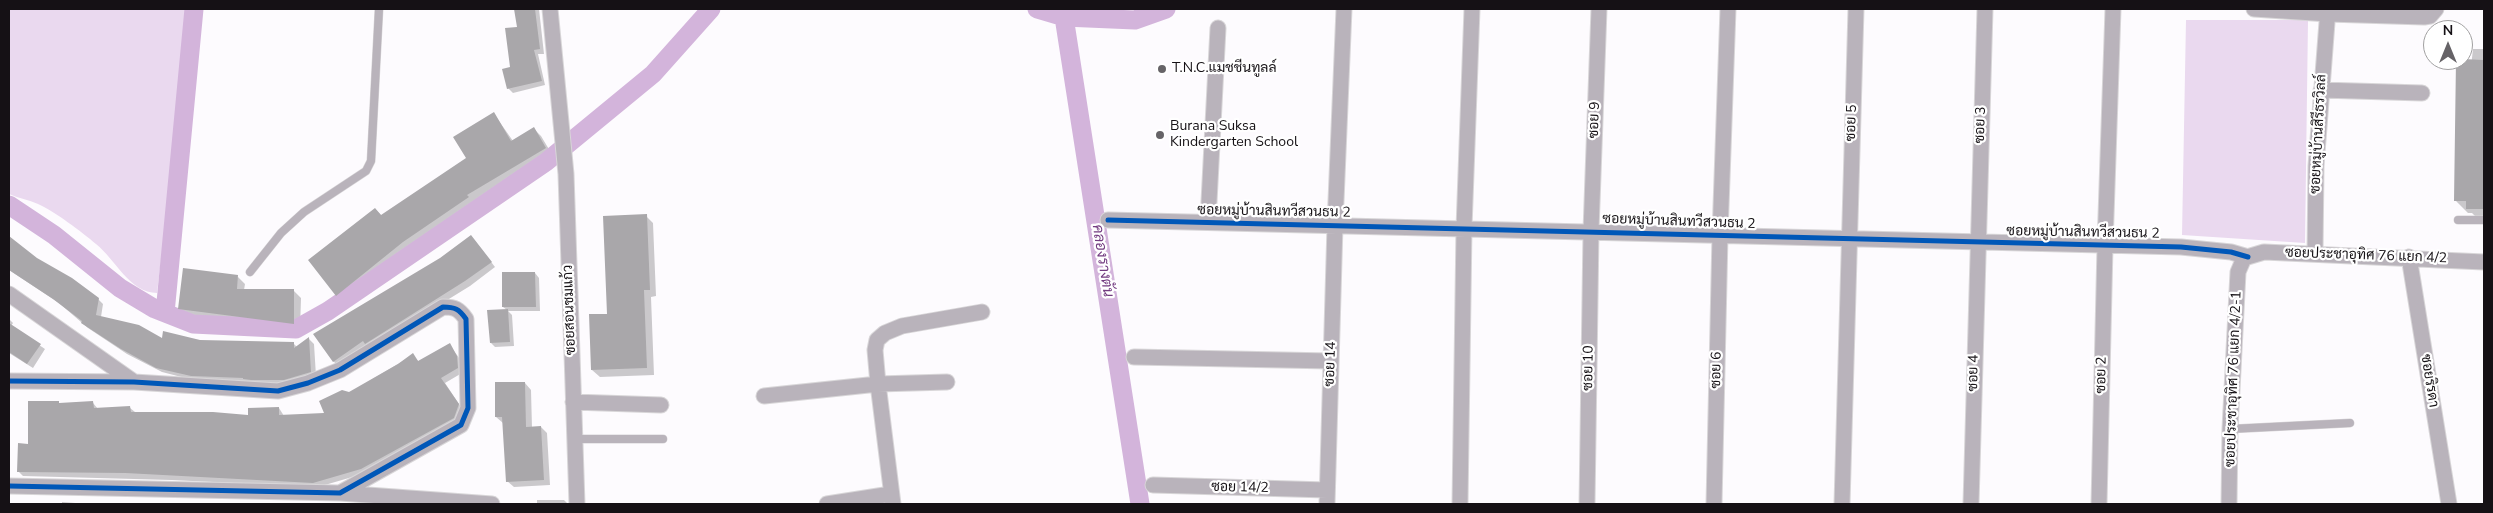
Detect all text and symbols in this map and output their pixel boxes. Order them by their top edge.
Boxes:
north arrow [2423,20,2473,70]
text: N [2443,21,2453,40]
place label: T.N.C.แมชชีนทูลล์ [1172,61,1277,77]
marker: T.N.C.แมชชีนทูลล์ [1156,63,1168,75]
street label: ซอยหมู่บ้านสิรีธรวิลล์ [2307,74,2331,194]
street label: ซอย 9 [1586,101,1604,139]
street label: ซอย 5 [1843,104,1861,142]
street label: ซอย 3 [1972,106,1990,144]
place label: Burana Suksa Kindergarten School [1170,119,1298,152]
marker: Burana Suksa Kindergarten School [1154,129,1166,141]
street label: ซอยหมู่บ้านสินทวีสวนธน 2 [1197,202,1351,222]
street label: ซอยหมู่บ้านสินทวีสวนธน 2 [1602,211,1756,233]
water label: คลองรางตัน [1087,223,1117,299]
street label: ซอยหมู่บ้านสินทวีสวนธน 2 [2006,223,2160,243]
street label: ซอยประชาอุทิศ 76 แยก 4/2 [2285,245,2447,267]
street label: ซอยสอนชมแก้ว [560,264,580,356]
street label: ซอยประชาอุทิศ 76 แยก 4/2-1 [2223,291,2245,467]
street label: ซอย 14 [1322,341,1340,387]
street label: ซอย 10 [1580,345,1598,391]
street label: ซอย 6 [1708,351,1726,389]
street label: ซอยริรดา [2417,353,2441,409]
street label: ซอย 4 [1965,354,1983,392]
street label: ซอย 2 [2093,356,2111,394]
street label: ซอย 14/2 [1211,479,1269,497]

